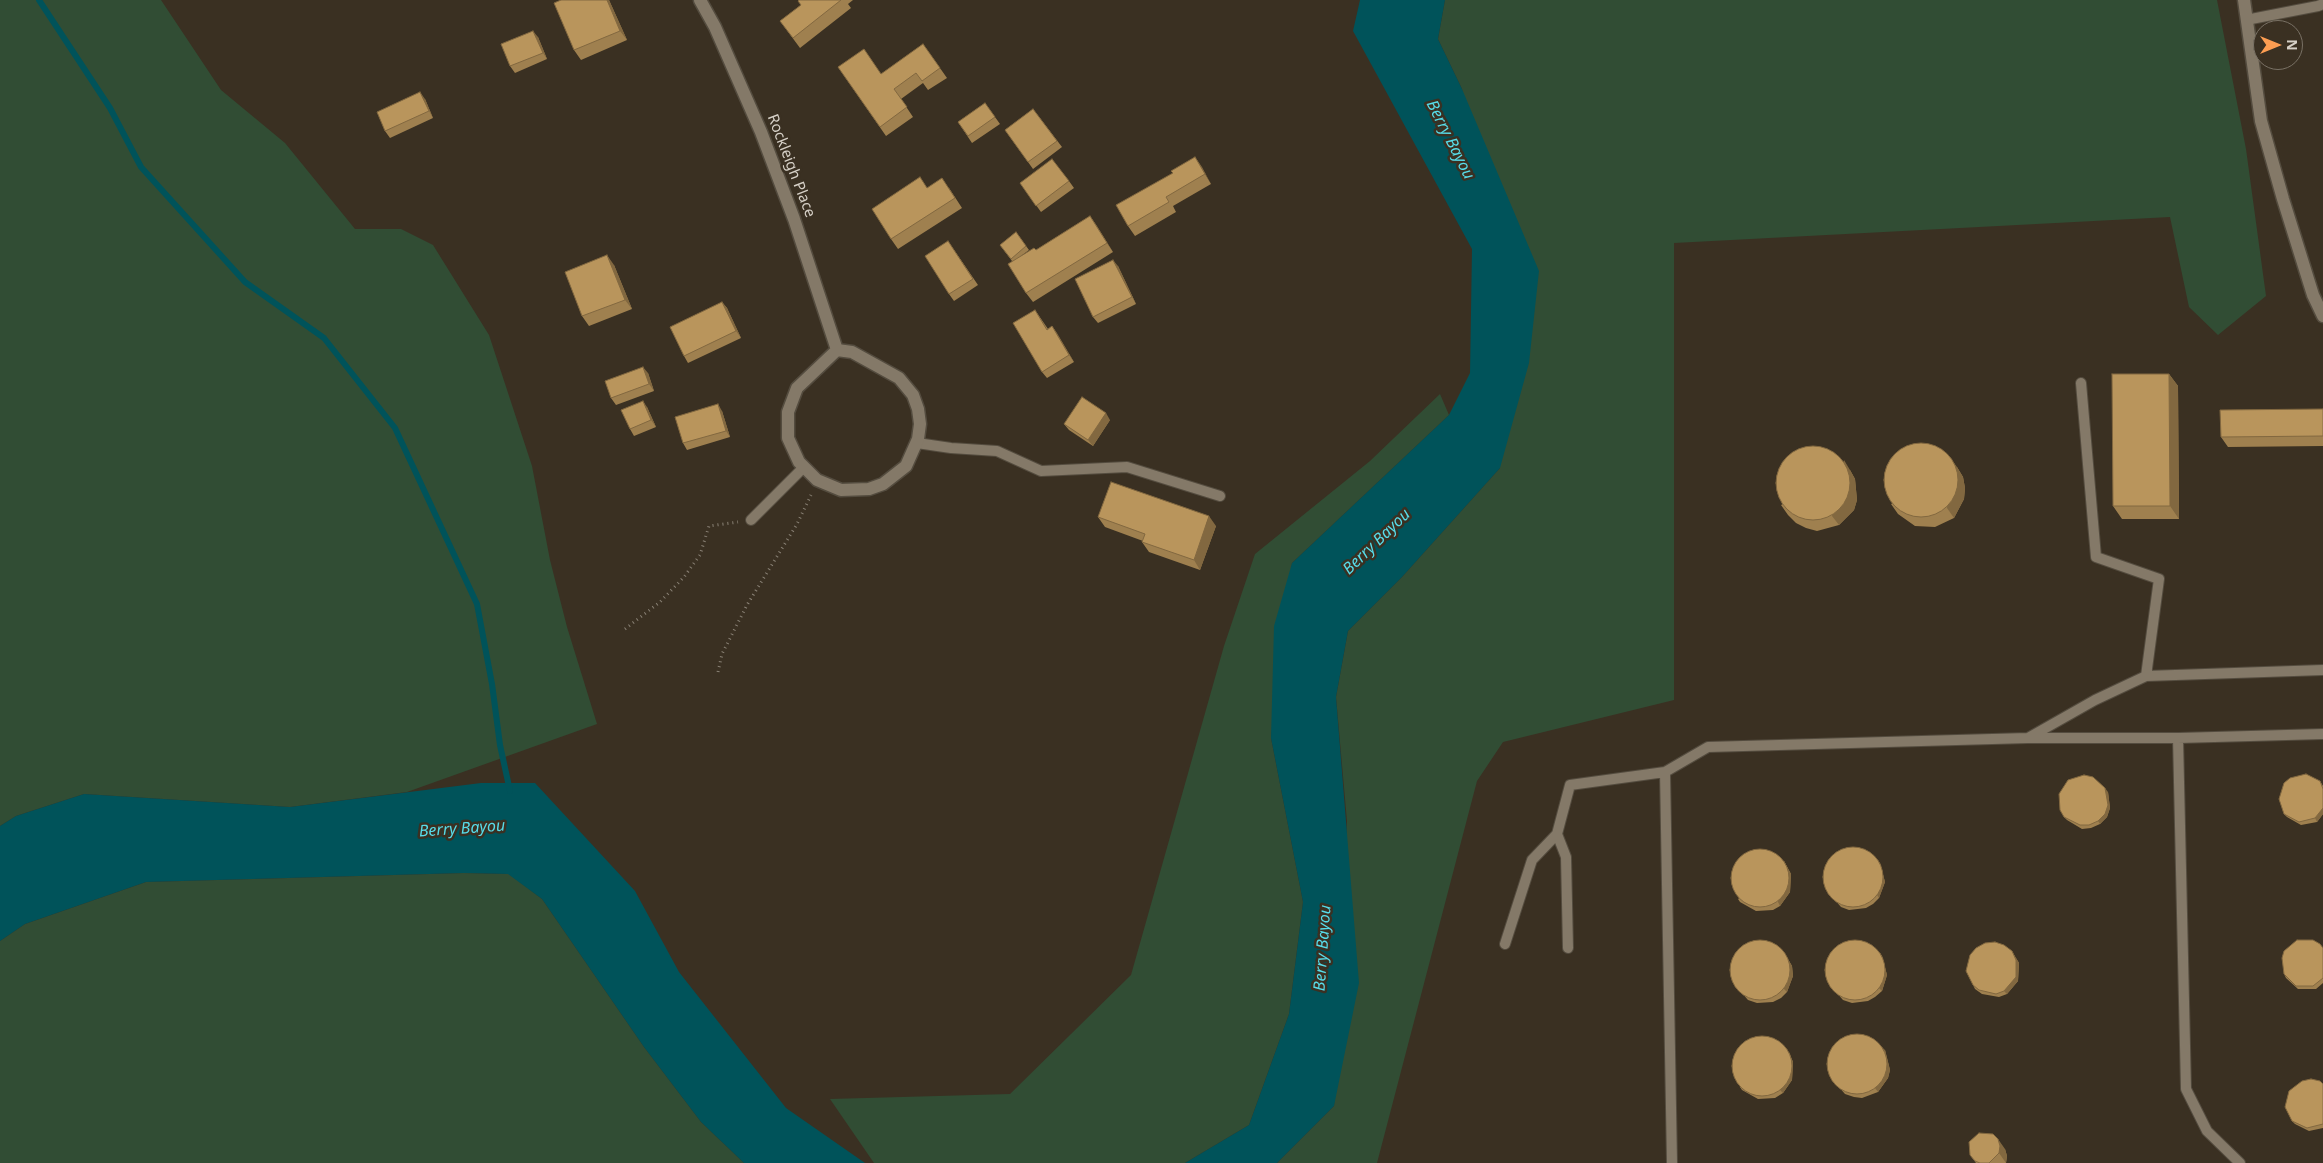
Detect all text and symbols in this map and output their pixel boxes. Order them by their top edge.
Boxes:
north arrow [2253,20,2303,70]
text: N [2283,39,2302,51]
water label: Berry Bayou [1422,97,1478,183]
street label: Rockleigh Place [763,112,819,220]
water label: Berry Bayou [1339,505,1415,579]
water label: Berry Bayou [418,816,506,842]
water label: Berry Bayou [1310,904,1336,992]

